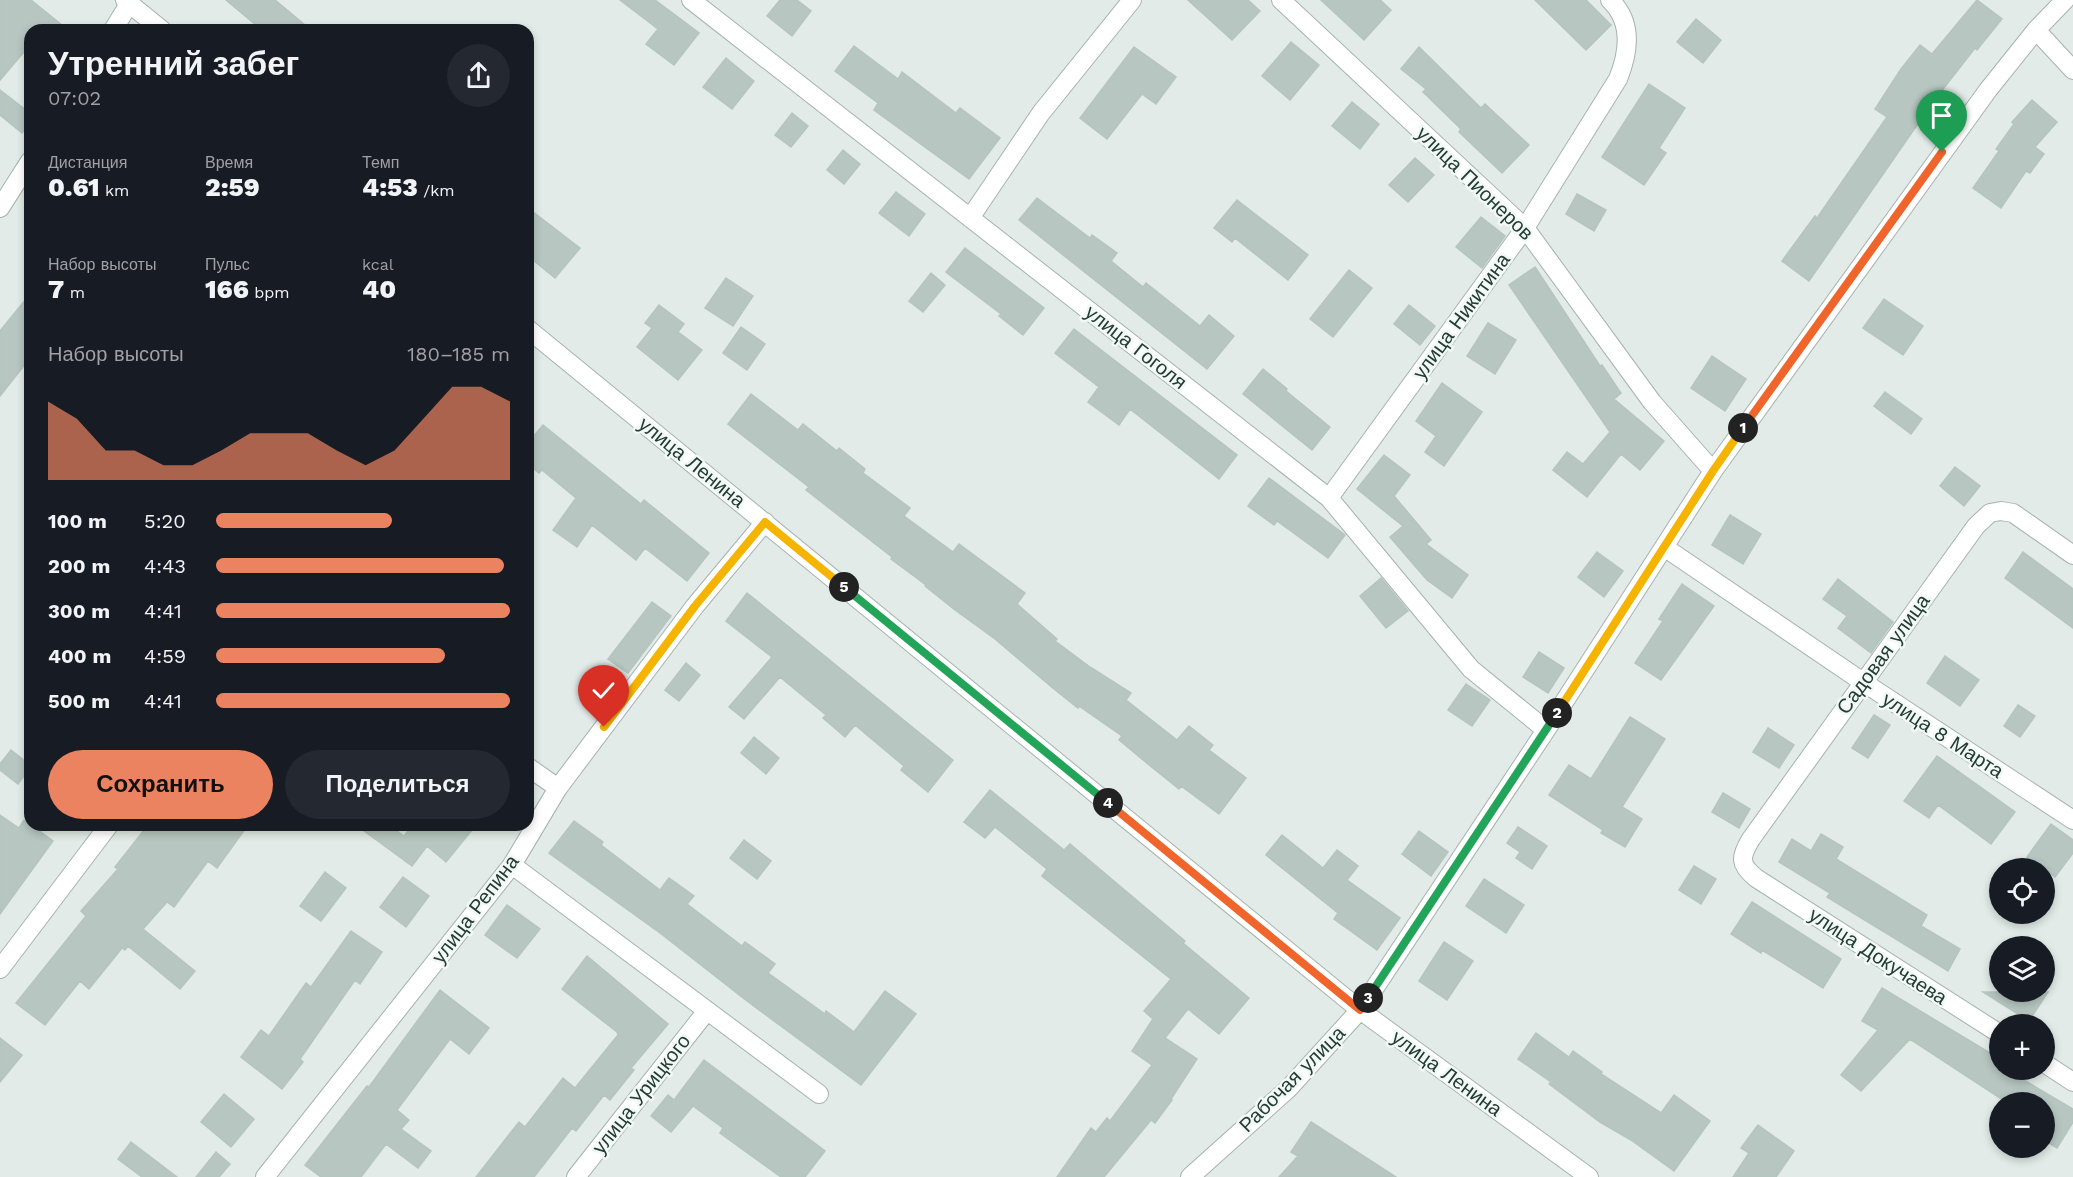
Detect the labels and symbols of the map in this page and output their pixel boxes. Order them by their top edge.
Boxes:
pin [1916,90,1967,152]
street label: улица Пионеров [1411,121,1539,245]
street label: улица Никитина [1407,248,1515,384]
street label: улица Гоголя [1080,300,1192,394]
street label: улица Ленина [634,412,751,513]
pin: 1 [1728,413,1758,443]
pin: 5 [829,572,859,602]
street label: Садовая улица [1831,589,1935,719]
pin [578,665,629,727]
street label: улица 8 Марта [1878,687,2009,784]
pin: 2 [1542,698,1572,728]
pin: 4 [1093,788,1123,818]
street label: улица Репина [426,849,524,968]
street label: улица Докучаева [1804,902,1952,1010]
pin: 3 [1353,983,1383,1013]
street label: Рабочая улица [1234,1020,1351,1137]
street label: улица Ленина [1387,1025,1508,1122]
street label: улица Урицкого [587,1029,695,1159]

